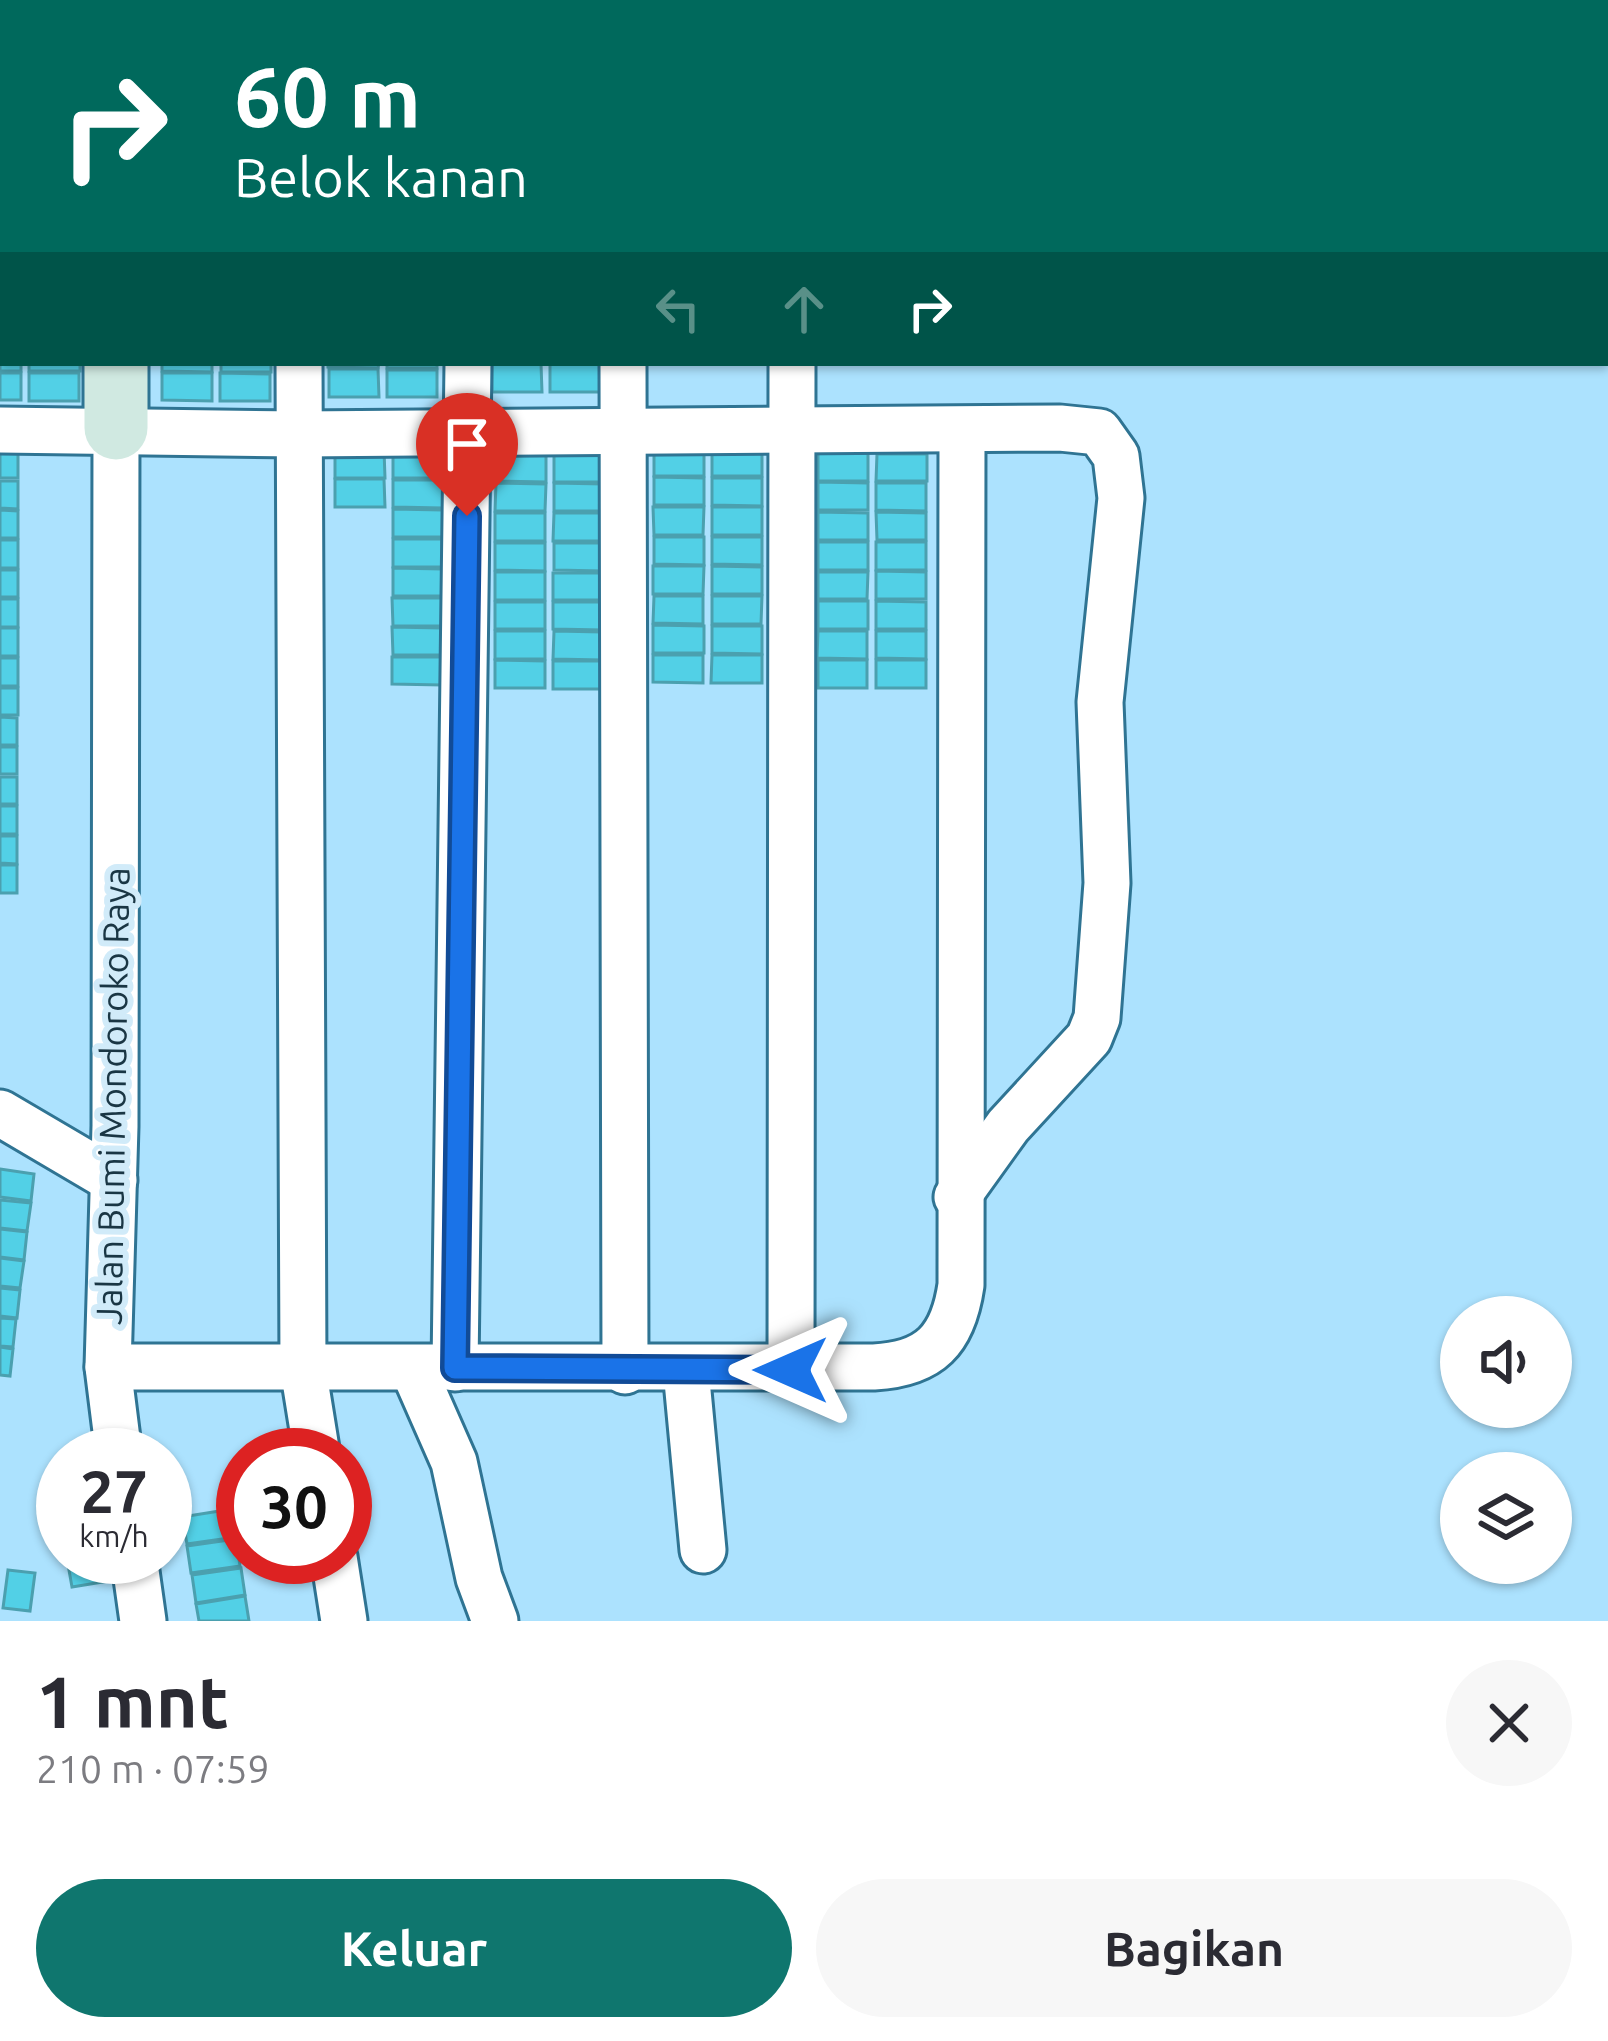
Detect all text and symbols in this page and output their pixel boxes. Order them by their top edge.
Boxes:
icon: right [36,48,192,204]
text: 60 m [234,49,421,143]
text: Belok kanan [234,147,528,207]
icon: left [645,276,711,342]
icon: ahead [771,276,837,342]
icon: right [897,276,963,342]
pin [416,393,518,516]
icon: arrive [434,411,500,477]
street label: Jalan Bumi Mondoroko Raya [88,867,136,1325]
map controls [1440,1296,1572,1584]
button: sound [1440,1296,1572,1428]
position arrow [728,1307,854,1433]
speed limit sign: 30 [216,1428,372,1584]
button: layers [1440,1452,1572,1584]
text: 27 [80,1457,148,1524]
text: km/h [79,1519,149,1553]
button: close [1446,1660,1572,1786]
text: 1 mnt [36,1661,229,1742]
text: 210 m · 07:59 [36,1747,270,1790]
button: Keluar [36,1879,792,2017]
button: Bagikan [816,1879,1572,2017]

